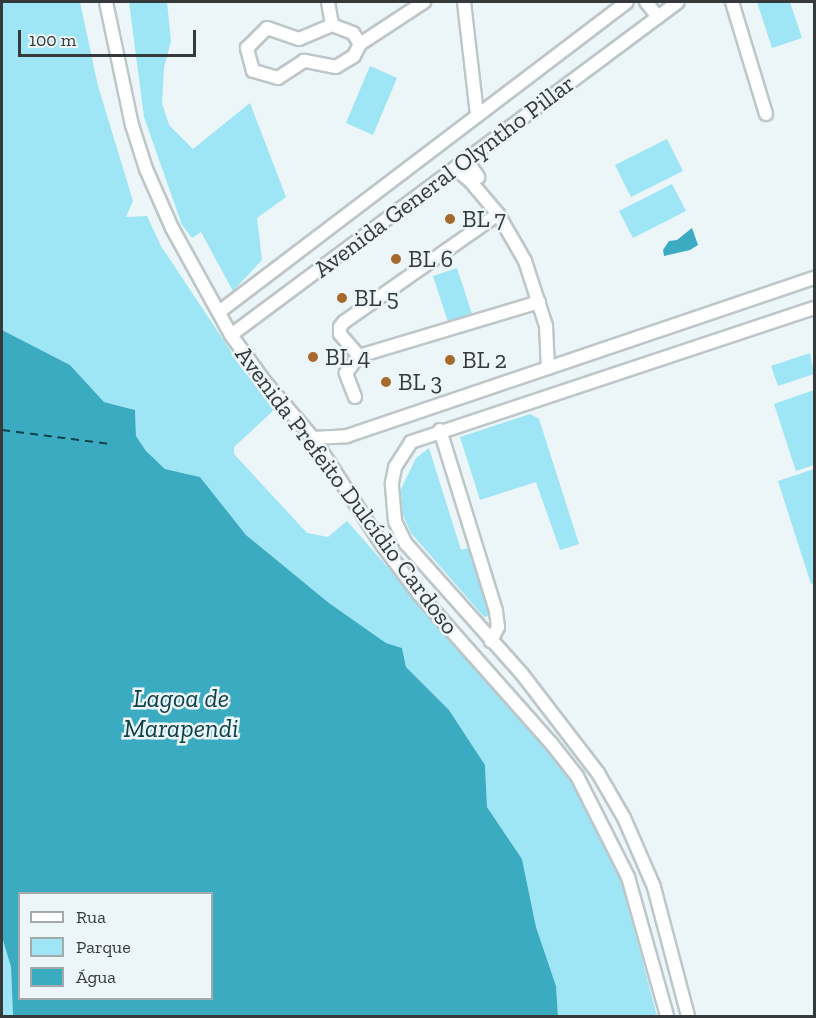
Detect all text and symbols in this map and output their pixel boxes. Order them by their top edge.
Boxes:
scale bar [21,18,200,56]
text: 100 m [29,29,76,51]
street label: Avenida General Olyntho Pillar [308,69,580,283]
place label: BL 7 [462,205,506,233]
marker: BL 7 [443,212,457,226]
place label: BL 6 [408,245,454,273]
marker: BL 6 [389,252,403,266]
place label: BL 5 [354,284,399,312]
marker: BL 5 [335,291,349,305]
street label: Avenida Prefeito Dulcídio Cardoso [229,340,465,640]
place label: BL 4 [325,343,371,371]
place label: BL 2 [462,346,507,374]
marker: BL 4 [306,350,320,364]
marker: BL 2 [443,353,457,367]
place label: BL 3 [398,368,443,396]
marker: BL 3 [379,375,393,389]
water label: Lagoa de Marapendi [123,683,239,744]
legend [18,892,213,1000]
text: Rua [76,906,106,928]
text: Parque [76,936,131,958]
text: Água [76,966,116,988]

